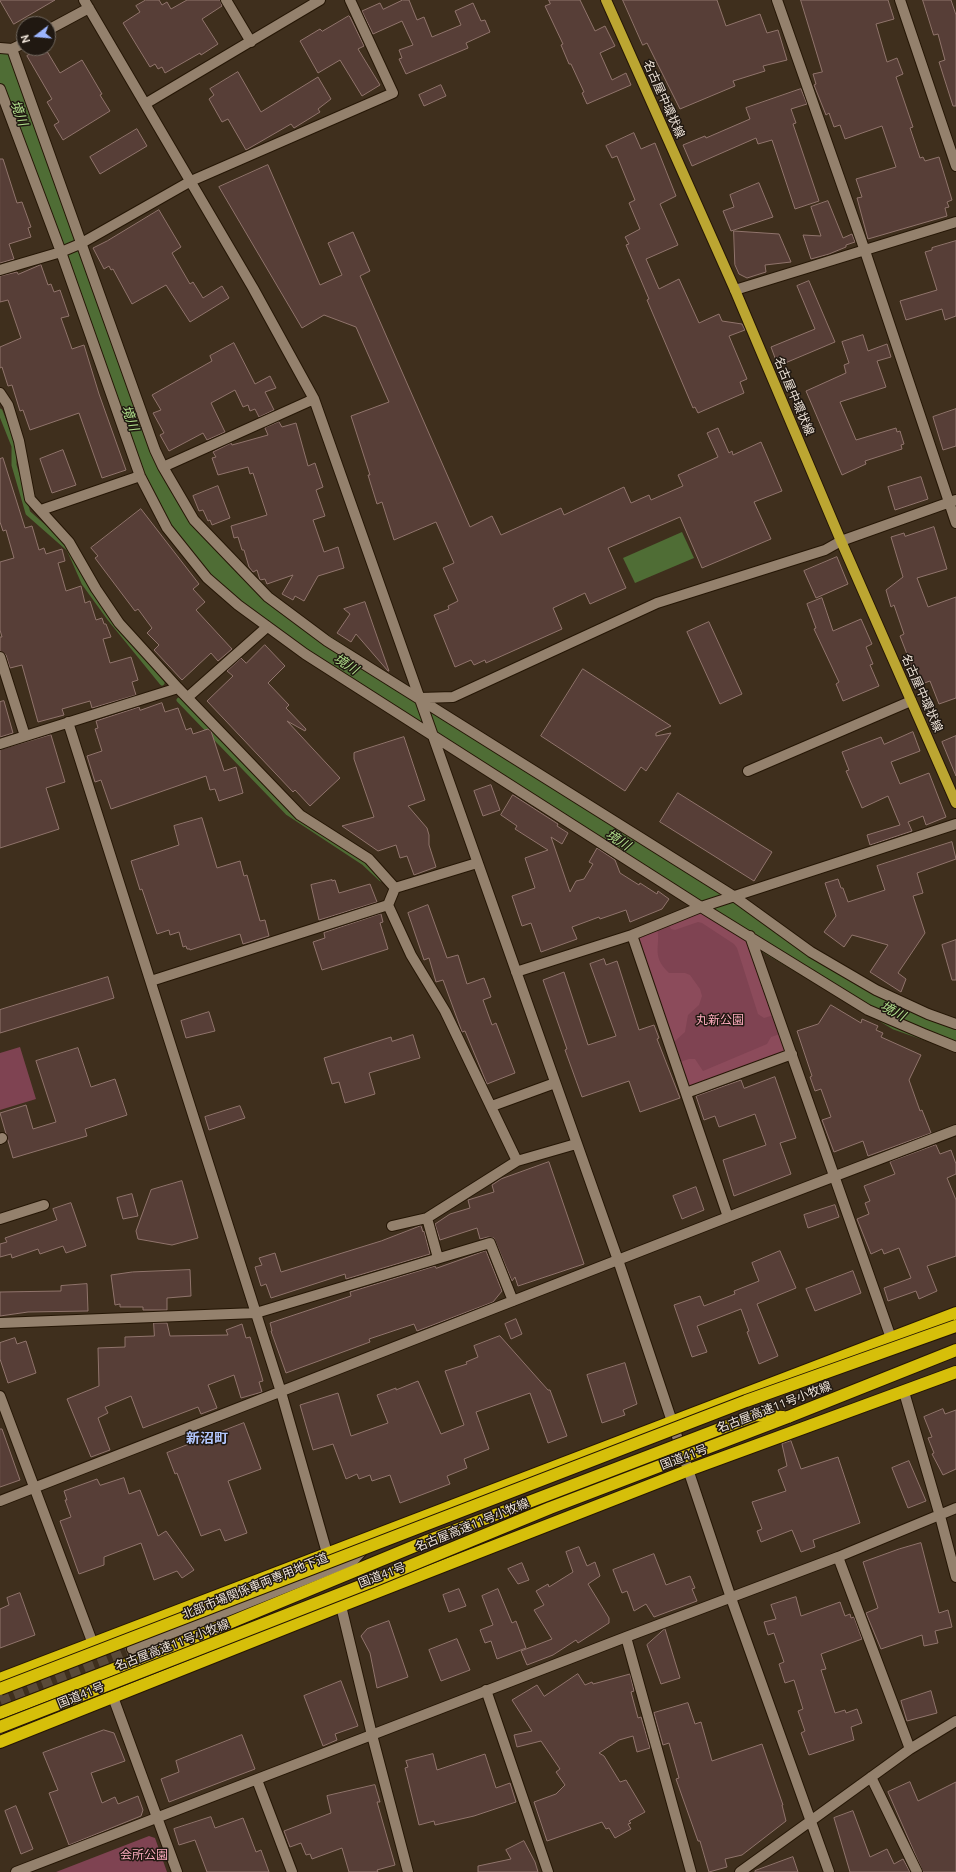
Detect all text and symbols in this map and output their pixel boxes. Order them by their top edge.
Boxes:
north arrow [16,16,56,56]
text: N [19,33,32,45]
street label: 名古屋中環状線 [640,58,688,140]
water label: 境川 [7,98,31,128]
street label: 名古屋中環状線 [771,355,817,437]
water label: 境川 [118,403,142,433]
water label: 境川 [331,650,361,678]
street label: 名古屋中環状線 [898,652,946,734]
water label: 境川 [603,826,633,854]
water label: 境川 [878,998,908,1024]
park label: 丸新公園 [696,1013,744,1027]
street label: 名古屋高速11号小牧線 [715,1379,833,1435]
district label: 新沼町 [186,1430,228,1446]
street label: 国道41号 [658,1441,710,1473]
street label: 名古屋高速11号小牧線 [413,1496,531,1554]
street label: 北部市場関係車両専用地下道 [180,1550,330,1622]
street label: 国道41号 [356,1559,408,1591]
street label: 名古屋高速11号小牧線 [113,1617,231,1673]
street label: 国道41号 [55,1679,107,1711]
park label: 会所公園 [120,1848,168,1862]

